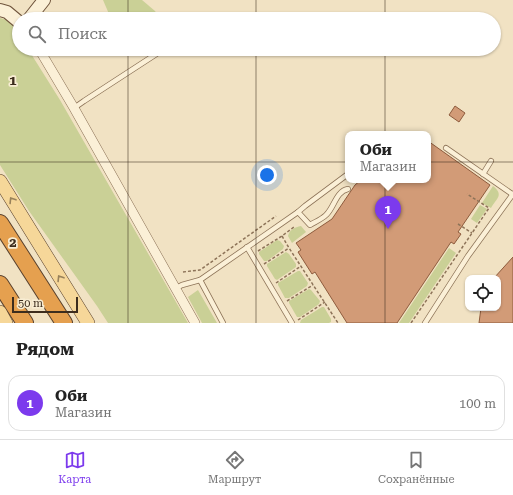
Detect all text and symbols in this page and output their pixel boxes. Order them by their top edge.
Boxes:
search box [12,12,501,56]
icon: search [26,23,48,45]
text: Поиск [58,25,107,43]
text: 1 [9,73,17,88]
popup [345,131,431,183]
text: Оби [360,141,392,159]
text: Магазин [360,159,416,174]
your location [257,165,277,185]
pin: 1 [375,196,401,229]
one-way arrow [10,198,17,205]
text: 2 [9,235,17,250]
one-way arrow [58,275,65,282]
map controls [465,275,501,311]
button: locate [465,275,501,311]
scale bar [12,295,78,314]
text: 50 m [18,297,43,310]
text: Рядом [16,339,74,359]
text: Оби [55,387,87,405]
text: 1 [26,396,34,411]
text: 100 m [459,396,496,411]
text: Магазин [55,405,112,420]
tab: Карта [58,449,91,486]
tab: Маршрут [208,449,261,486]
tab: Сохранённые [378,449,455,486]

